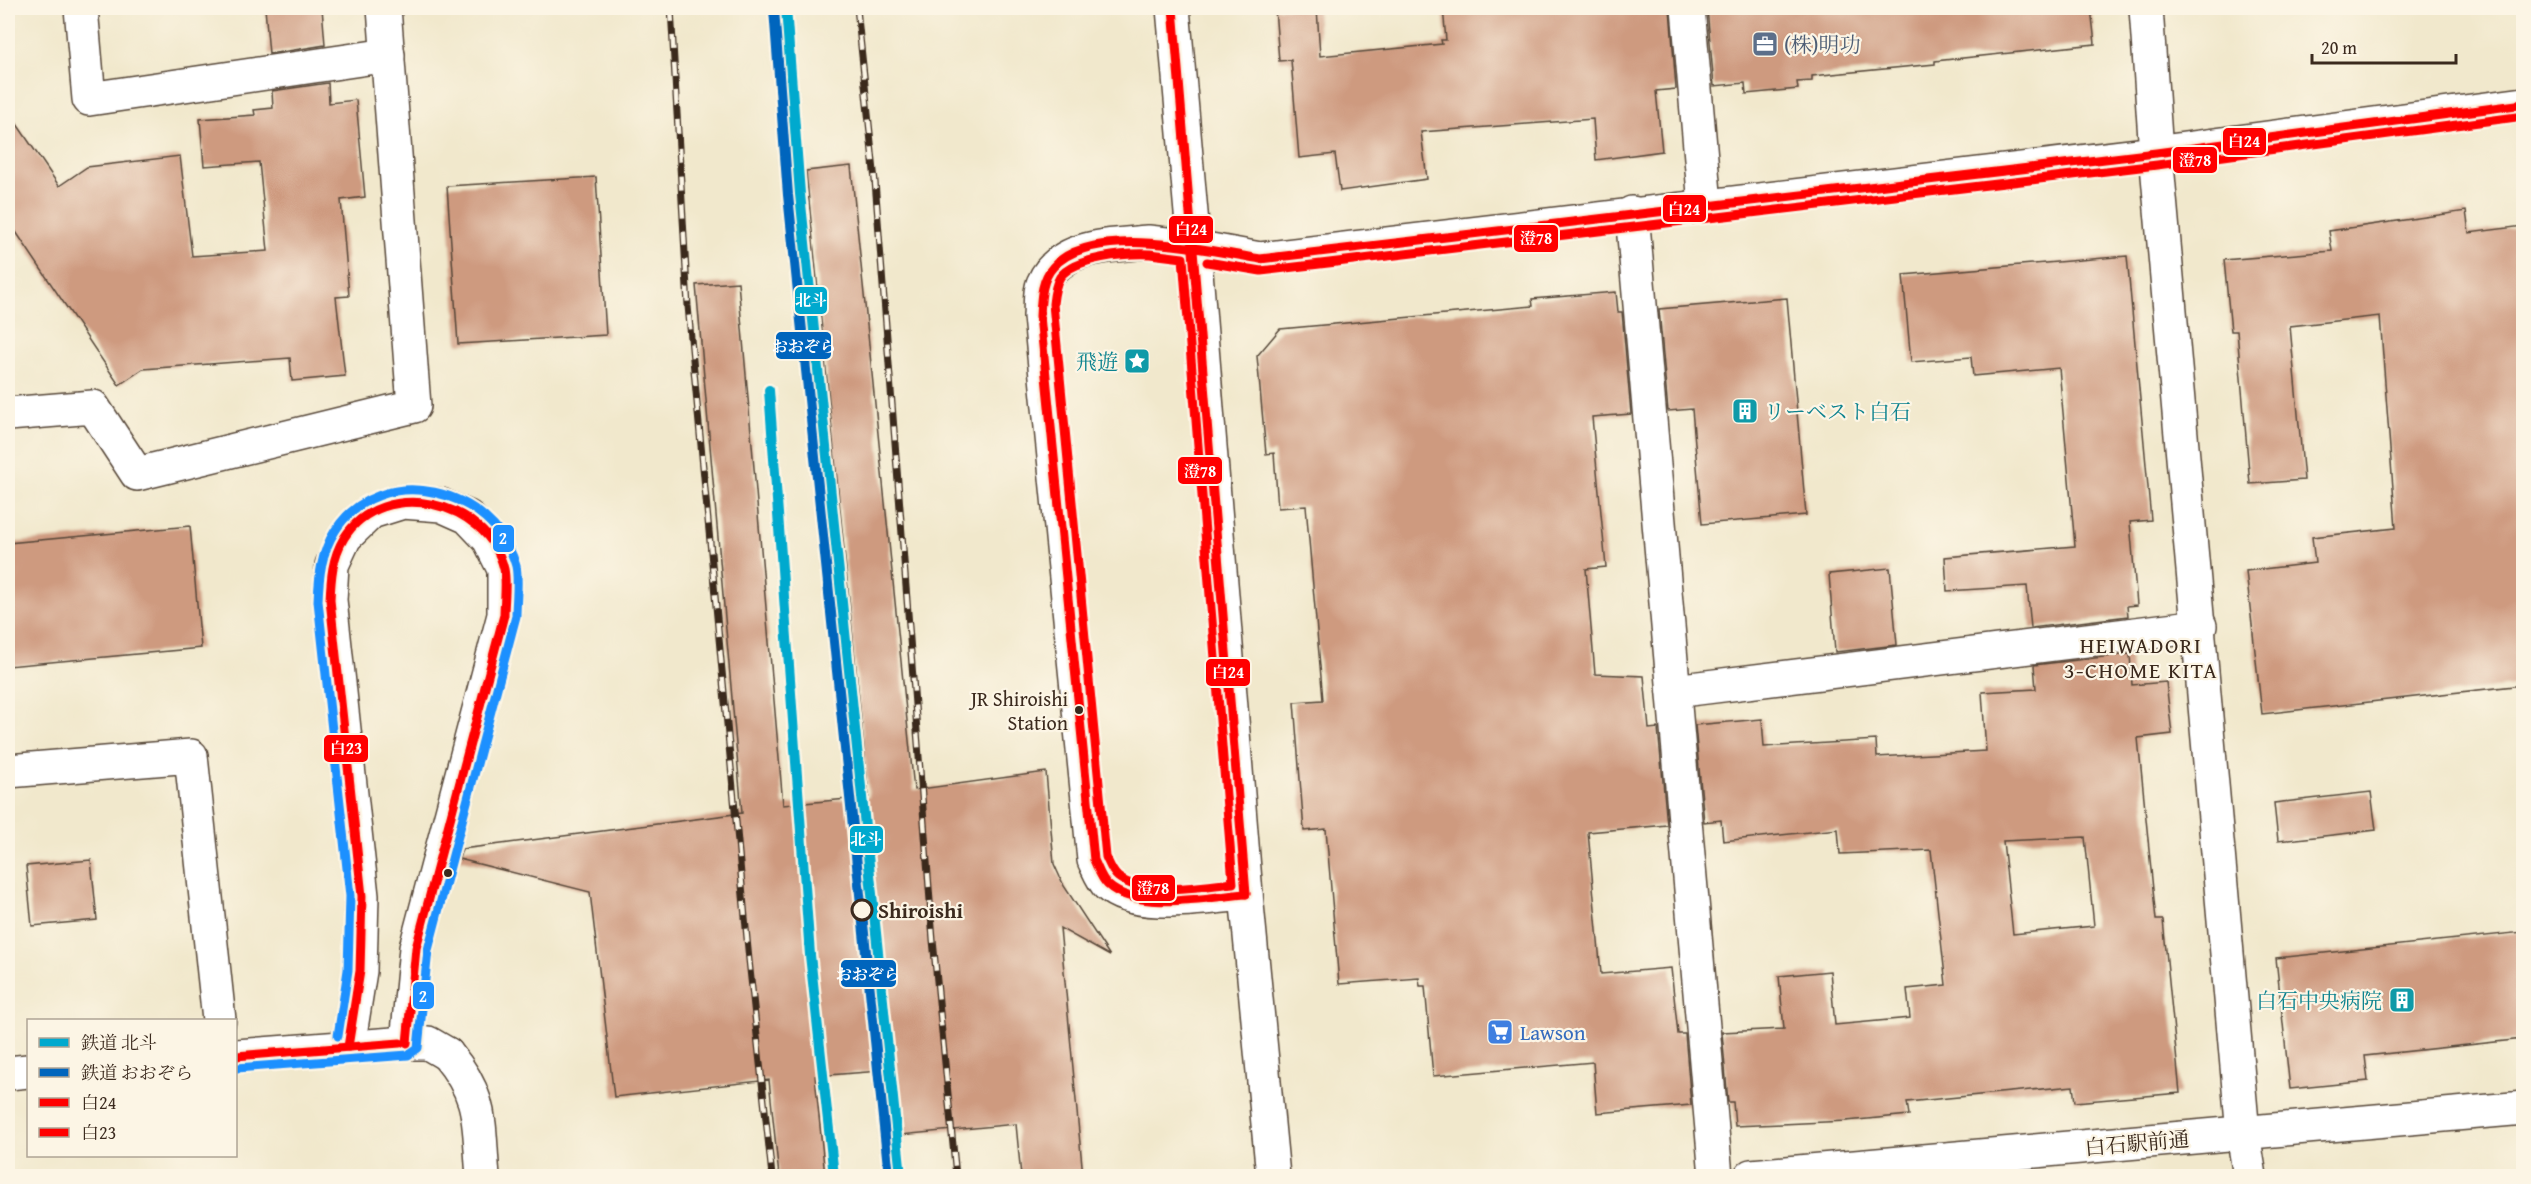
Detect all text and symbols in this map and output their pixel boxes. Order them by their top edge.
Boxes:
scale bar [2312,27,2456,65]
office icon: (株)明功 [1750,29,1780,59]
place label: (株)明功 [1784,29,1861,60]
text: 20 m [2321,34,2357,61]
line badge: 白24 [2222,127,2267,156]
text: 白24 [2228,129,2260,153]
line badge: 澄78 [2172,146,2218,174]
text: 澄78 [2179,148,2211,172]
line badge: 白24 [1662,194,1707,223]
text: 白24 [1668,197,1700,221]
line badge: 白24 [1168,215,1214,244]
text: 白24 [1175,217,1207,241]
line badge: 澄78 [1513,224,1559,253]
text: 澄78 [1520,226,1552,250]
line badge: 北斗 [794,286,828,315]
text: 北斗 [795,288,827,312]
line badge: おおぞら [775,331,832,360]
text: おおぞら [772,334,836,358]
place label: 飛遊 [1076,346,1118,377]
place icon: 飛遊 [1122,346,1152,376]
building icon: リーベスト白石 [1730,396,1760,426]
place label: リーベスト白石 [1764,396,1911,427]
line badge: 澄78 [1177,456,1223,485]
text: 澄78 [1184,459,1216,483]
line badge: 2 [492,524,515,553]
text: 2 [499,526,507,550]
district label: HEIWADORI 3-CHOME KITA [2064,629,2218,686]
line badge: 白24 [1205,658,1251,687]
text: 白24 [1212,660,1244,684]
place label: JR Shiroishi Station [968,684,1068,737]
marker: JR Shiroishi Station [1073,704,1085,716]
line badge: 白23 [323,734,369,763]
text: 白23 [330,736,362,760]
line badge: 北斗 [849,825,884,854]
text: 北斗 [850,827,882,851]
unlabelled marker [442,867,454,879]
line badge: 澄78 [1131,874,1176,902]
text: 澄78 [1137,876,1169,900]
place label: Shiroishi [878,895,963,926]
marker: Shiroishi [851,899,873,921]
line badge: おおぞら [840,959,897,988]
text: おおぞら [836,962,900,986]
line badge: 2 [412,981,435,1010]
text: 2 [419,984,427,1008]
place label: 白石中央病院 [2256,985,2382,1016]
building icon: 白石中央病院 [2387,985,2417,1015]
supermarket icon: Lawson [1485,1017,1515,1047]
place label: Lawson [1520,1017,1586,1048]
legend [27,1019,237,1157]
text: 鉄道 北斗 [81,1029,157,1056]
text: 鉄道 おおぞら [81,1059,193,1086]
text: 白24 [81,1089,116,1116]
text: 白23 [81,1119,116,1146]
street label: 白石駅前通 [2083,1123,2191,1163]

